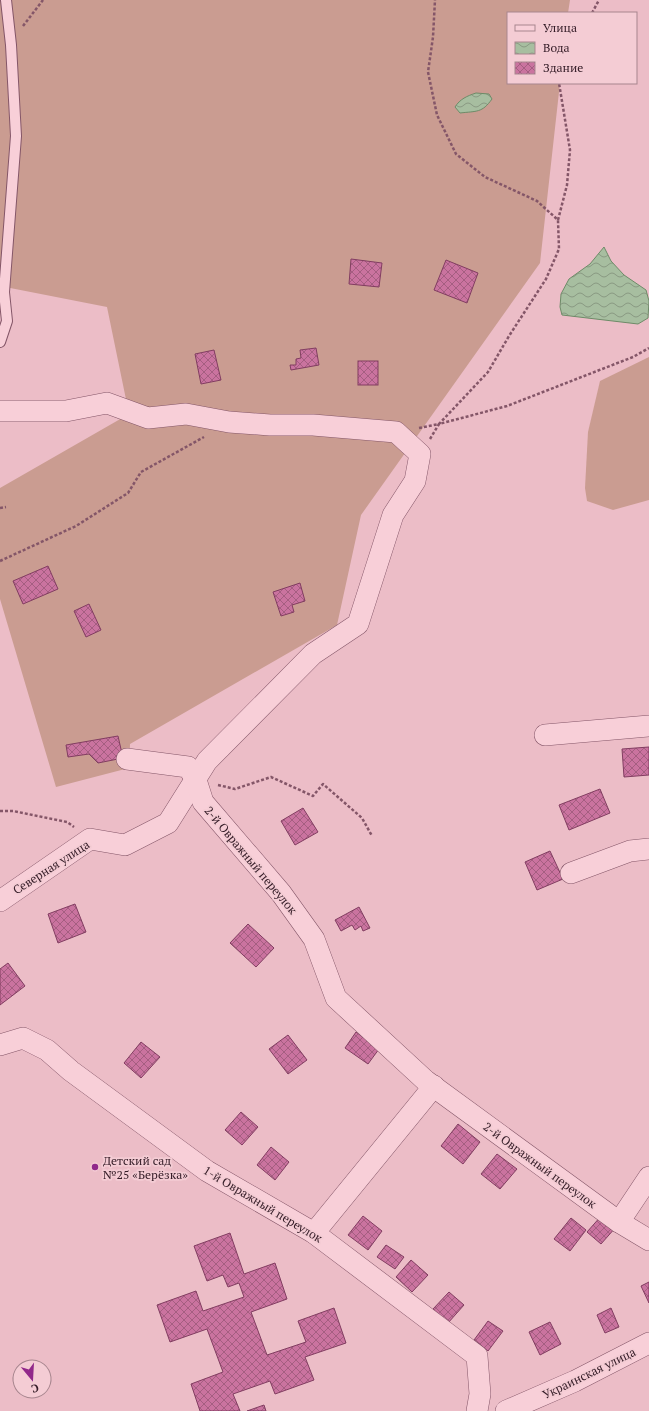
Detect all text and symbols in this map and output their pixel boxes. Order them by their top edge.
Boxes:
legend [507,12,637,84]
text: Улица [543,20,577,35]
text: Вода [543,40,570,55]
text: Здание [543,60,583,75]
street label: 2-й Овражный переулок [201,803,301,917]
street label: Северная улица [10,837,92,897]
street label: 2-й Овражный переулок [480,1119,600,1211]
place label: Детский сад №25 «Берёзка» [103,1153,188,1182]
marker: Детский сад №25 «Берёзка» [90,1162,100,1172]
street label: 1-й Овражный переулок [201,1162,326,1246]
street label: Украинская улица [540,1344,638,1402]
north arrow [12,1359,52,1399]
text: С [30,1381,41,1396]

